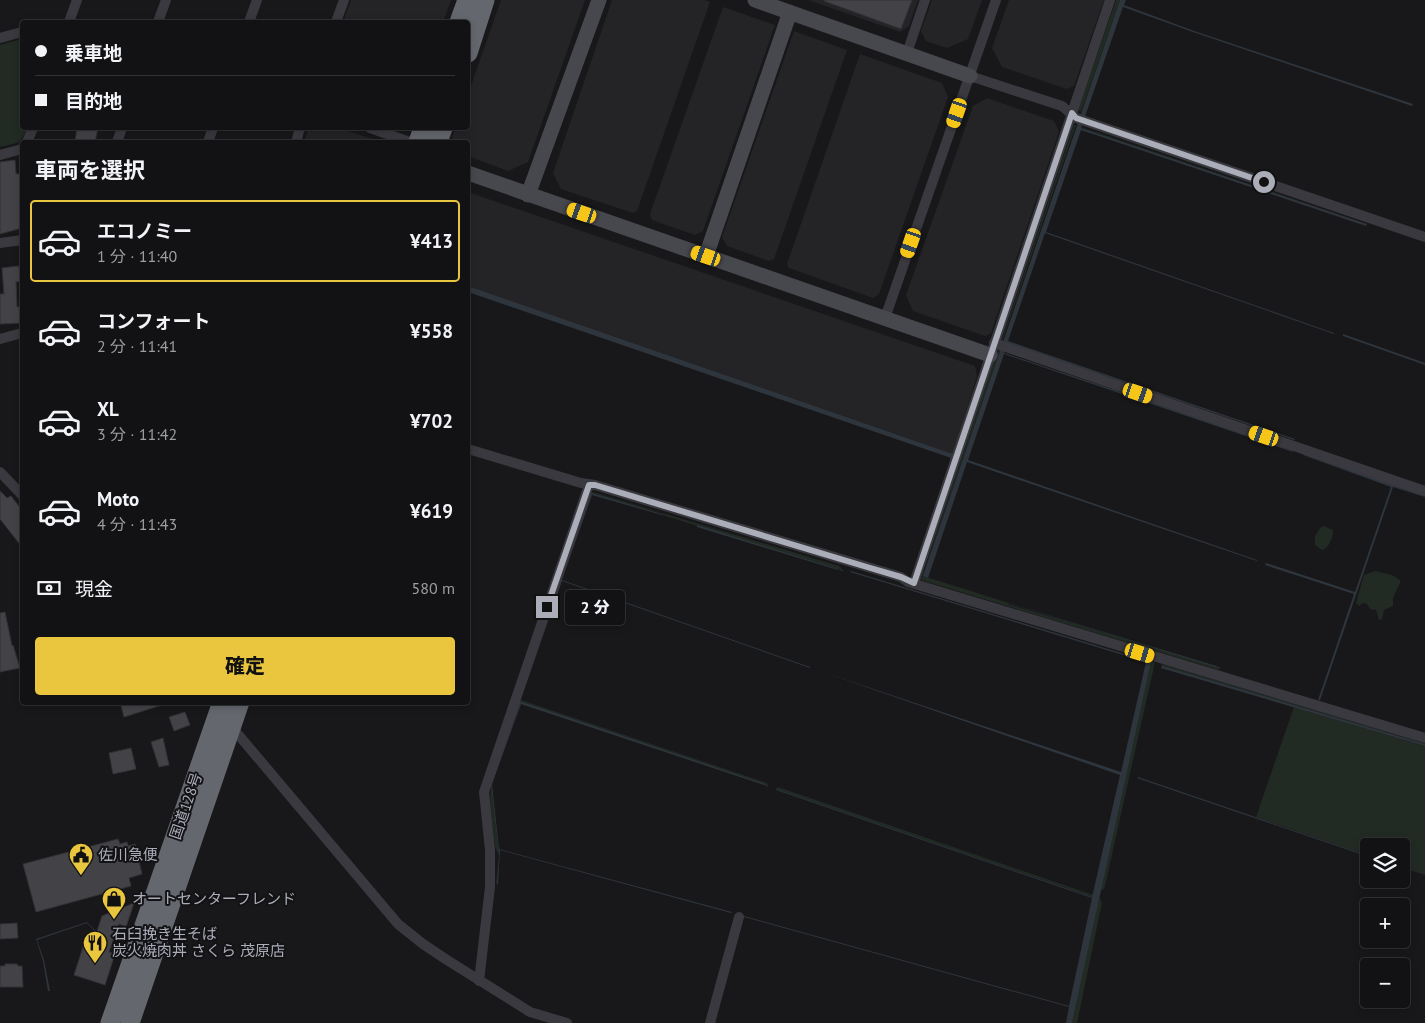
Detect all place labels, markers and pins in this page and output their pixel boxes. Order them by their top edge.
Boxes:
public building icon: 佐川急便 [68,842,94,876]
place label: 佐川急便 [98,845,158,864]
shop icon: オートセンターフレンド [101,886,127,920]
place label: オートセンターフレンド [132,889,296,908]
place label: 石臼挽き生そば 炭火焼肉丼 さくら 茂原店 [112,924,285,960]
restaurant icon: 石臼挽き生そば 炭火焼肉丼 さくら 茂原店 [82,930,108,964]

